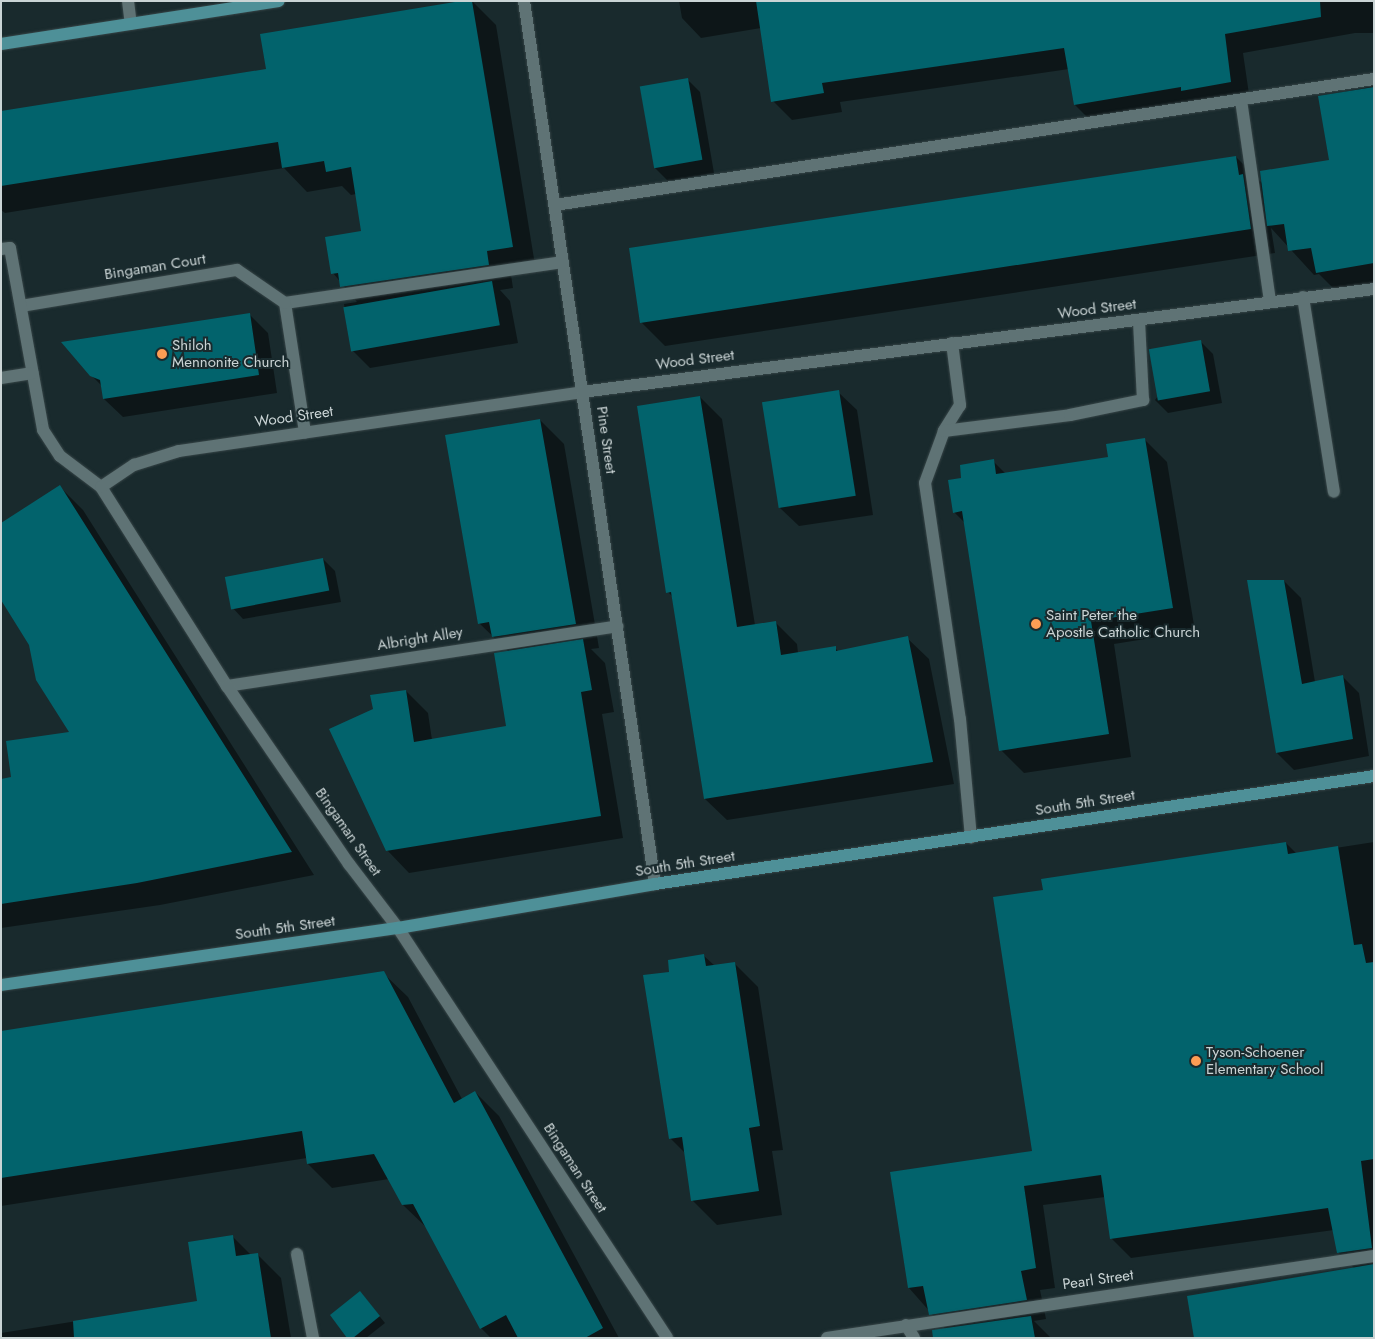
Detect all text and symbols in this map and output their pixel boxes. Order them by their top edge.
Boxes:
street label: Bingaman Court [103,250,207,284]
street label: Wood Street [1057,295,1137,323]
place label: Shiloh Mennonite Church [172,336,289,371]
street label: Wood Street [655,346,735,374]
marker: Shiloh Mennonite Church [156,348,168,360]
street label: Wood Street [254,403,334,431]
street label: Pine Street [592,405,620,475]
place label: Saint Peter the Apostle Catholic Church [1046,606,1200,641]
marker: Saint Peter the Apostle Catholic Church [1030,618,1042,630]
street label: Albright Alley [376,623,464,655]
street label: Bingaman Street [311,785,385,879]
street label: South 5th Street [1034,786,1136,820]
street label: South 5th Street [634,847,736,881]
street label: South 5th Street [234,912,336,944]
place label: Tyson-Schoener Elementary School [1206,1043,1323,1078]
marker: Tyson-Schoener Elementary School [1190,1055,1202,1067]
street label: Bingaman Street [539,1120,611,1216]
street label: Pearl Street [1061,1266,1135,1294]

